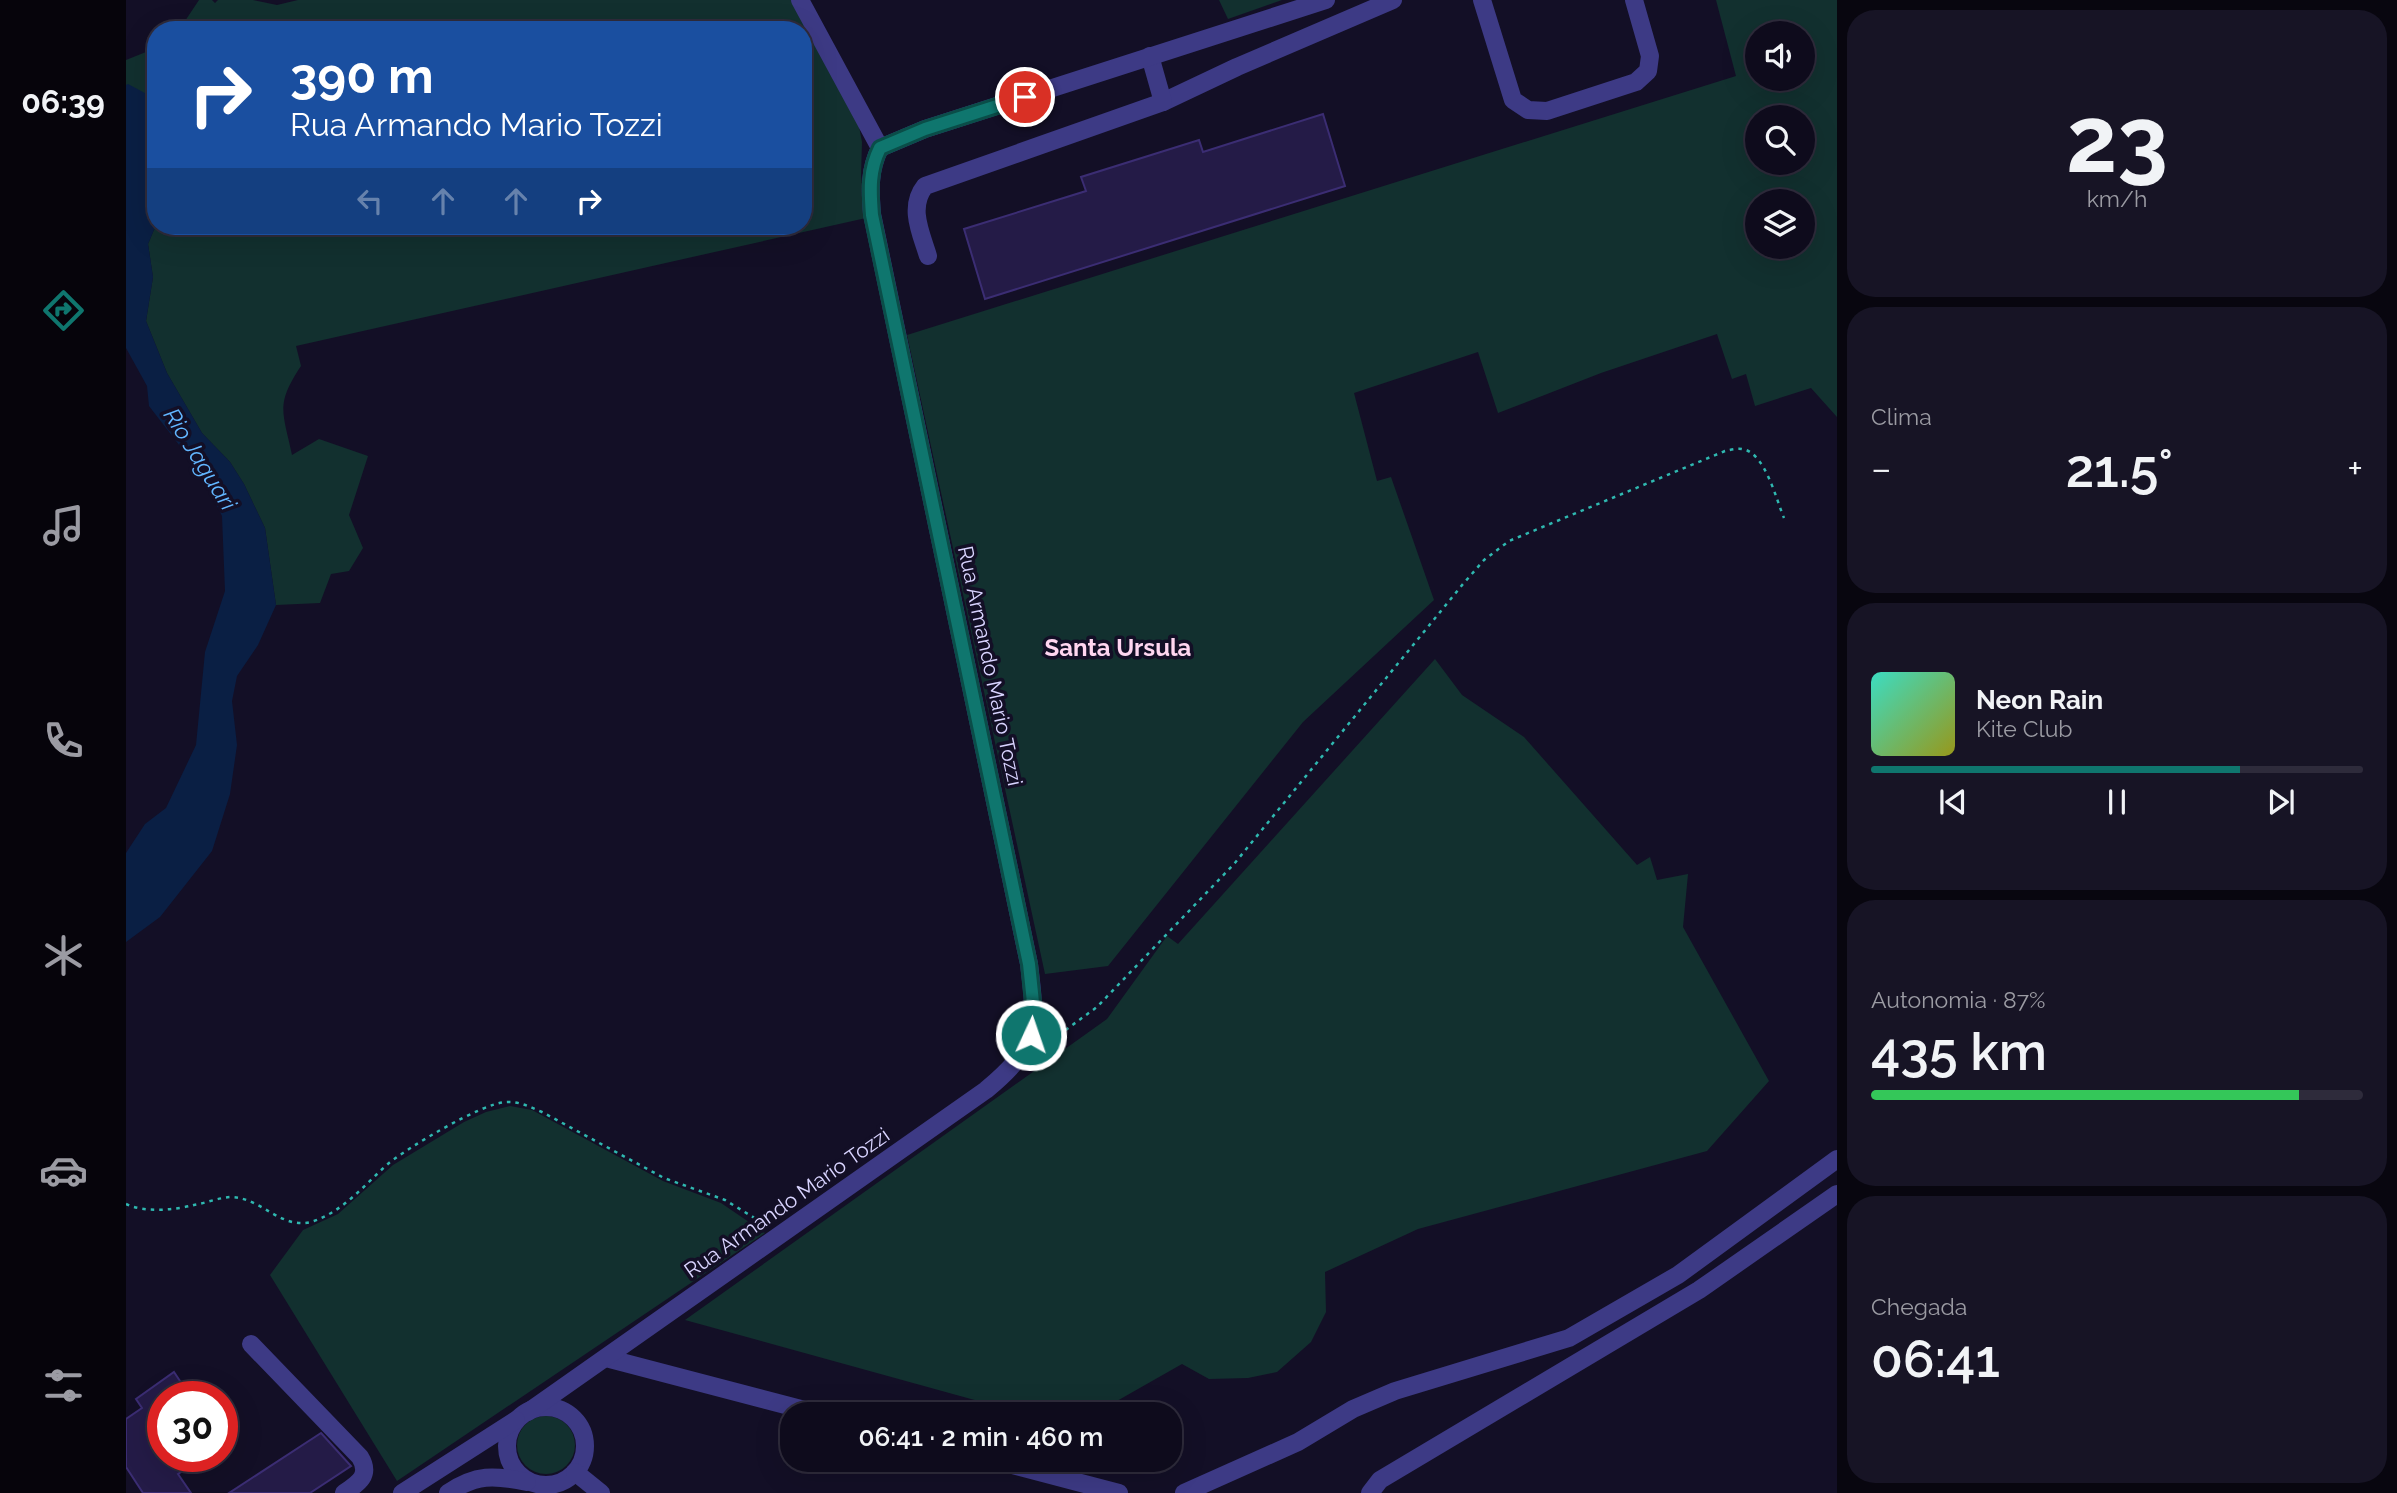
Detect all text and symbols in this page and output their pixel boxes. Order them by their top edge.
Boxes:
map controls [1745,21,1815,259]
button: sound [1745,21,1815,91]
text: 390 m [290,47,434,104]
icon: right [175,49,266,140]
pin [995,67,1055,127]
icon: arrive [1006,78,1044,116]
text: 06:39 [21,83,105,120]
text: 23 [2066,86,2168,193]
button: search [1745,105,1815,175]
text: Rua Armando Mario Tozzi [290,106,663,143]
icon: left [351,182,389,220]
icon: ahead [424,182,462,220]
icon: ahead [497,182,535,220]
icon: right [570,182,608,220]
text: km/h [2087,185,2147,212]
button: layers [1745,189,1815,259]
icon: directions [39,286,88,335]
water label: Rio Jaguari [158,403,243,516]
text: Clima [1871,403,1932,430]
text: 21.5° [2066,438,2173,499]
text: − [1871,446,1891,491]
text: + [2347,446,2363,491]
icon: music [39,501,88,550]
street label: Rua Armando Mario Tozzi [953,544,1028,788]
district label: Santa Ursula [1045,633,1192,662]
text: Neon Rain [1976,685,2103,715]
text: Kite Club [1976,715,2073,742]
icon: phone [39,716,88,765]
icon: previous [1934,783,1972,821]
icon: pause [2098,783,2136,821]
icon: next [2262,783,2300,821]
icon: climate [39,931,88,980]
text: Autonomia · 87% [1871,986,2045,1013]
position arrow [994,998,1068,1072]
text: 435 km [1871,1021,2047,1082]
street label: Rua Armando Mario Tozzi [679,1122,894,1283]
icon: car [39,1146,88,1195]
text: Chegada [1871,1293,1967,1320]
text: 06:41 [1871,1328,2000,1389]
icon: filters [39,1361,88,1410]
speed limit sign: 30 [147,1381,238,1472]
text: 06:41 · 2 min · 460 m [859,1422,1103,1452]

